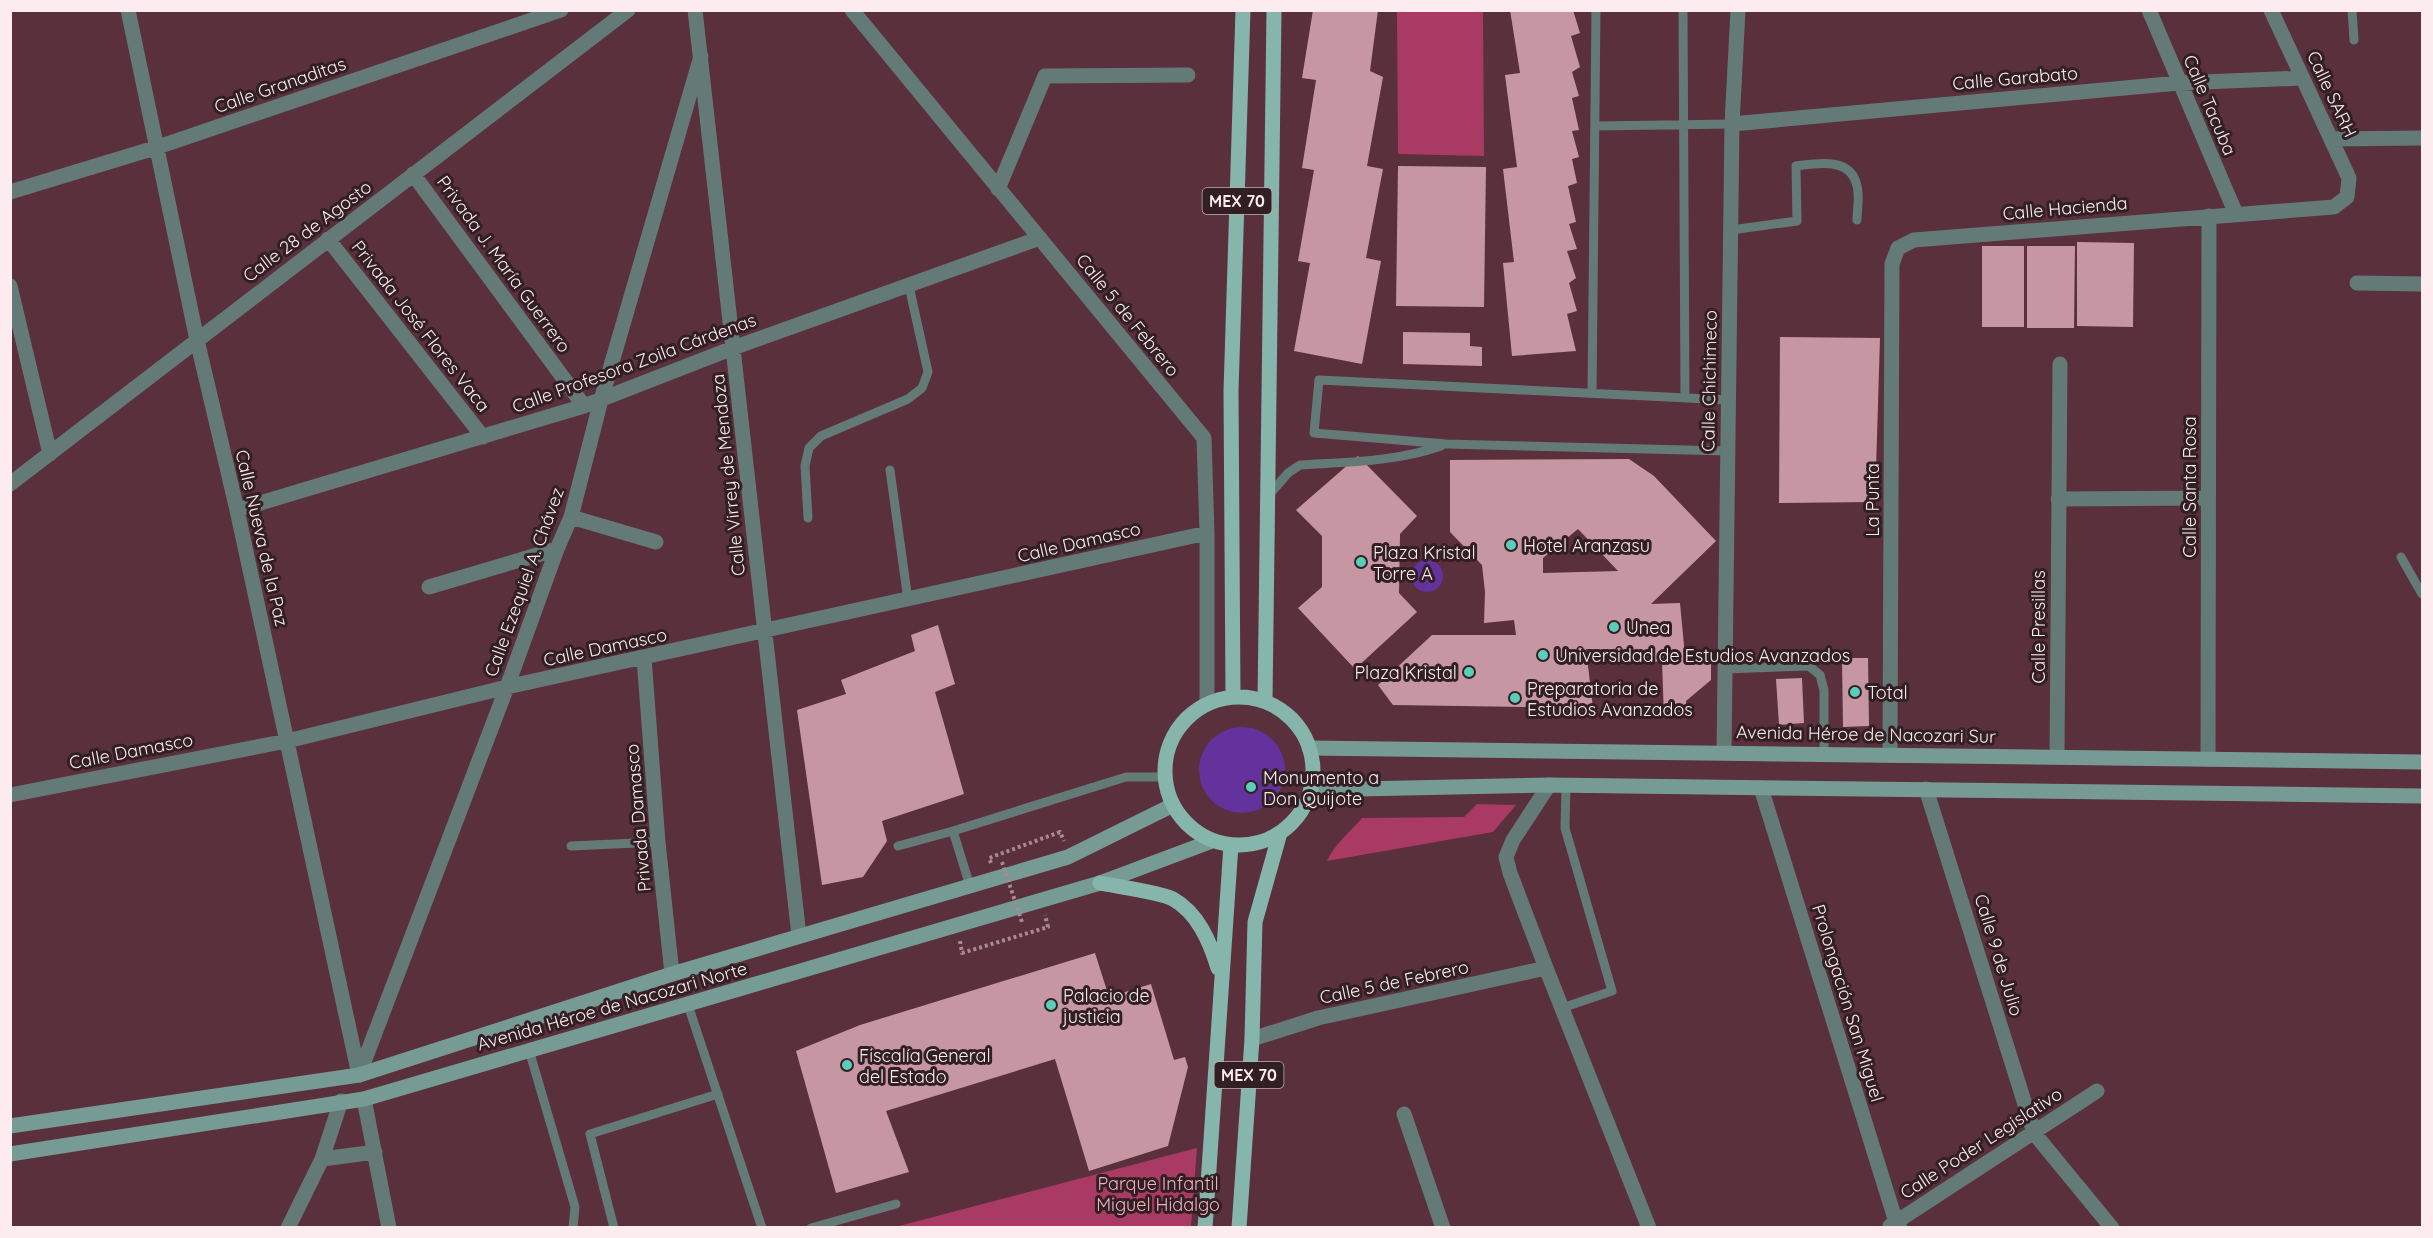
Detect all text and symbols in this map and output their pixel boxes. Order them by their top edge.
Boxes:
street label: Calle SARH [2302,47,2362,141]
street label: Calle Tacuba [2178,51,2242,159]
street label: Calle Granaditas [211,52,349,118]
street label: Calle Garabato [1951,61,2079,95]
street label: Privada J. María Guerrero [432,171,576,357]
street label: Calle 28 de Agosto [238,175,376,287]
road number: MEX 70 [1202,188,1272,214]
street label: Calle Hacienda [2002,191,2128,225]
street label: Privada José Flores Vaca [347,236,495,416]
street label: Calle 5 de Febrero [1071,249,1185,381]
street label: Calle Profesora Zoila Cárdenas [509,308,759,418]
street label: Calle Chichimeco [1696,310,1722,452]
street label: Calle Virrey de Mendoza [706,373,750,577]
street label: Calle Santa Rosa [2178,416,2201,558]
street label: Calle Nueva de la Paz [230,447,294,629]
street label: La Punta [1861,463,1884,537]
street label: Calle Ezequiel A. Chávez [479,484,569,680]
street label: Calle Damasco [1015,517,1143,567]
place label: Hotel Aranzasu [1523,534,1650,557]
marker: Hotel Aranzasu [1504,538,1518,552]
place label: Plaza Kristal Torre A [1373,541,1476,585]
marker: Plaza Kristal Torre A [1354,555,1368,569]
street label: Calle Presillas [2027,570,2050,684]
place label: Unea [1626,616,1670,639]
marker: Unea [1607,620,1621,634]
street label: Calle Damasco [541,623,669,671]
place label: Universidad de Estudios Avanzados [1555,644,1850,667]
marker: Universidad de Estudios Avanzados [1536,648,1550,662]
place label: Plaza Kristal [1354,661,1457,684]
marker: Plaza Kristal [1462,665,1476,679]
place label: Preparatoria de Estudios Avanzados [1527,677,1693,721]
place label: Total [1867,681,1908,704]
marker: Total [1848,685,1862,699]
marker: Preparatoria de Estudios Avanzados [1508,691,1522,705]
street label: Avenida Héroe de Nacozari Sur [1736,720,1996,748]
street label: Calle Damasco [67,728,195,774]
street label: Privada Damasco [620,743,656,893]
place label: Monumento a Don Quijote [1263,766,1379,810]
marker: Monumento a Don Quijote [1244,780,1258,794]
street label: Calle 9 de Julio [1970,891,2028,1019]
street label: Prolongación San Miguel [1807,901,1889,1105]
street label: Calle 5 de Febrero [1317,955,1471,1009]
street label: Avenida Héroe de Nacozari Norte [474,956,750,1056]
place label: Palacio de justicia [1062,984,1150,1028]
marker: Palacio de justicia [1044,998,1058,1012]
place label: Fiscalía General del Estado [859,1044,991,1088]
marker: Fiscalía General del Estado [840,1058,854,1072]
road number: MEX 70 [1214,1062,1284,1088]
street label: Calle Poder Legislativo [1896,1082,2066,1204]
park label: Parque Infantil Miguel Hidalgo [1096,1172,1220,1216]

